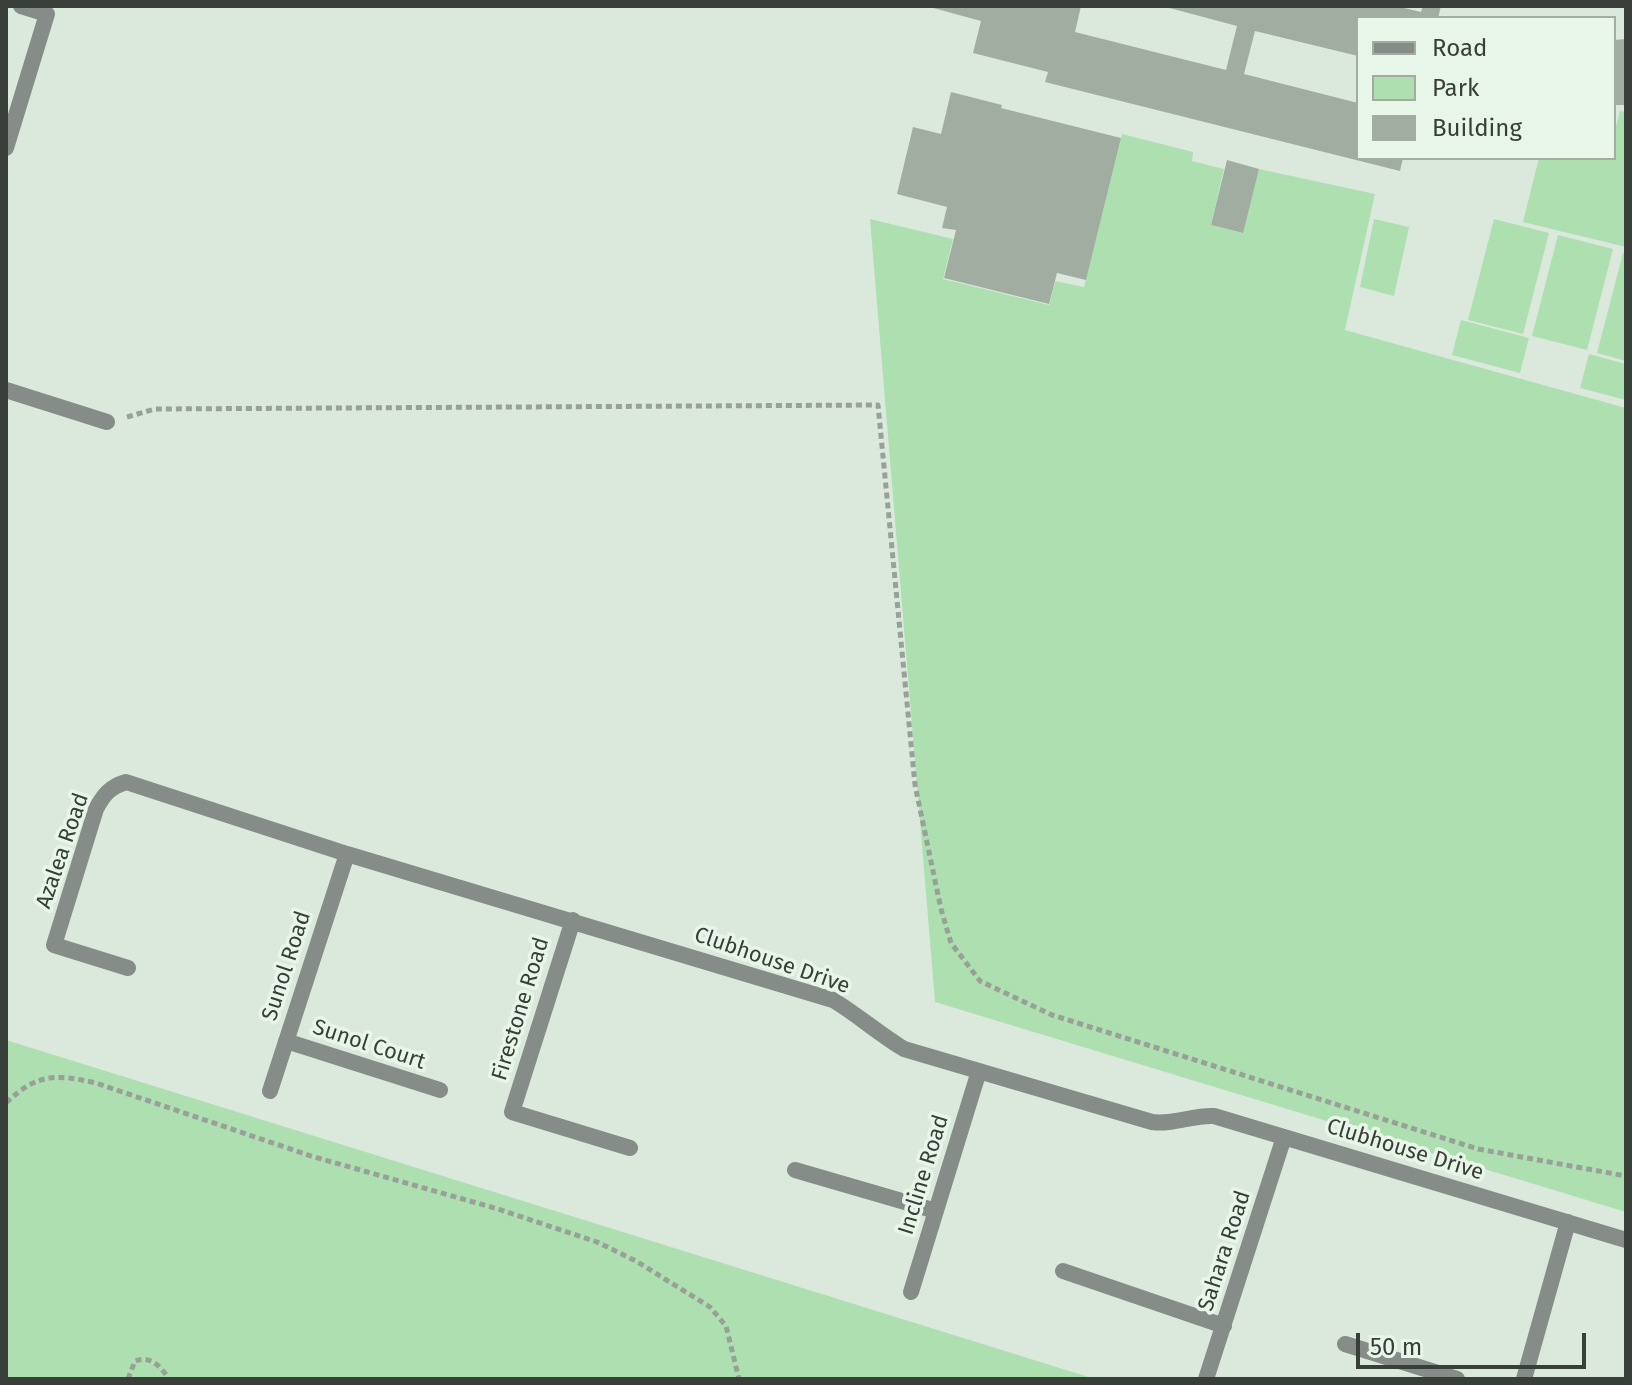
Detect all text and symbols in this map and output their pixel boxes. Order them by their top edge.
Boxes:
legend [1356,16,1616,160]
text: Road [1432,34,1487,62]
text: Park [1432,74,1479,102]
text: Building [1432,114,1522,142]
street label: Azalea Road [31,790,95,912]
street label: Sunol Road [257,908,317,1024]
street label: Clubhouse Drive [691,922,853,1000]
street label: Firestone Road [487,934,555,1084]
street label: Sunol Court [309,1014,429,1076]
street label: Incline Road [893,1112,955,1238]
street label: Clubhouse Drive [1323,1114,1487,1186]
street label: Sahara Road [1193,1187,1257,1315]
scale bar [1360,1317,1590,1367]
text: 50 m [1370,1333,1422,1361]

